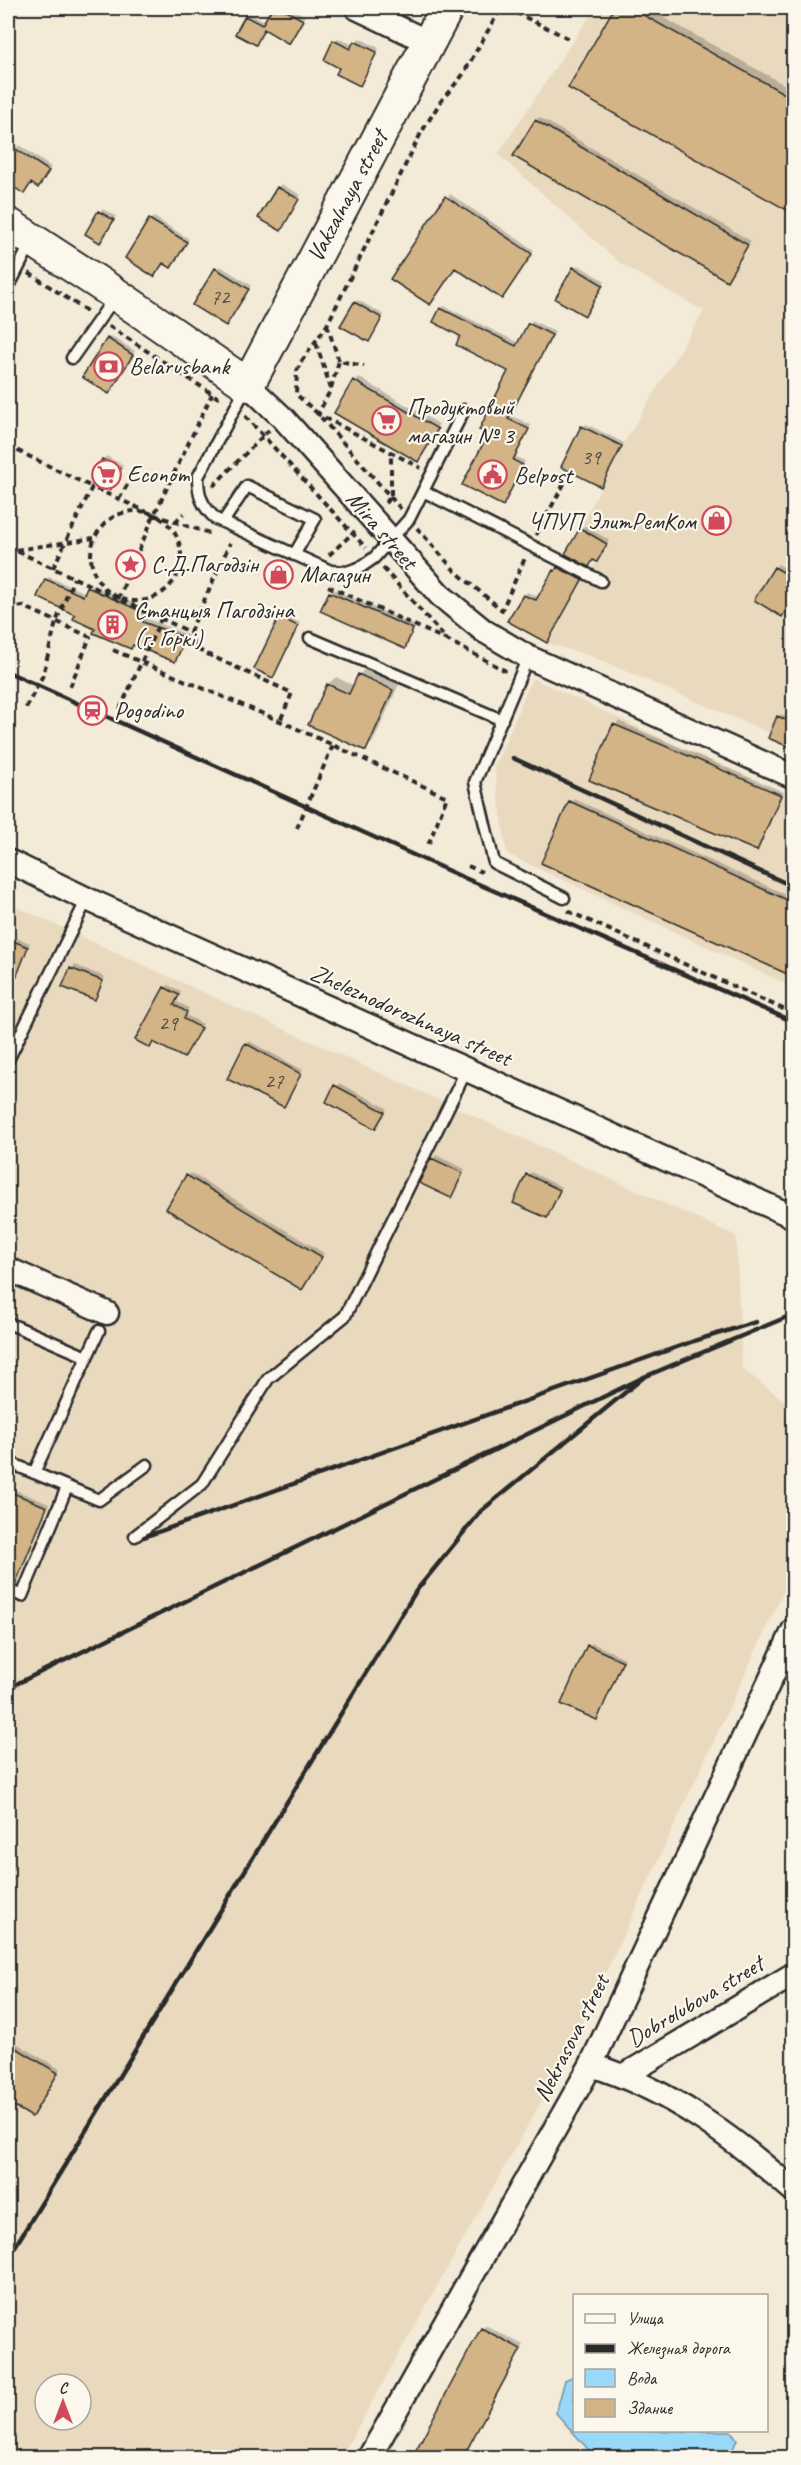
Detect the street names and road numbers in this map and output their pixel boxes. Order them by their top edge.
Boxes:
street label: Vakzalnaya street [300,122,396,267]
street label: Mira street [340,485,426,577]
street label: Zheleznodorozhnaya street [306,957,518,1074]
street label: Dobrolubova street [621,1947,771,2053]
street label: Nekrasova street [526,1968,617,2106]

